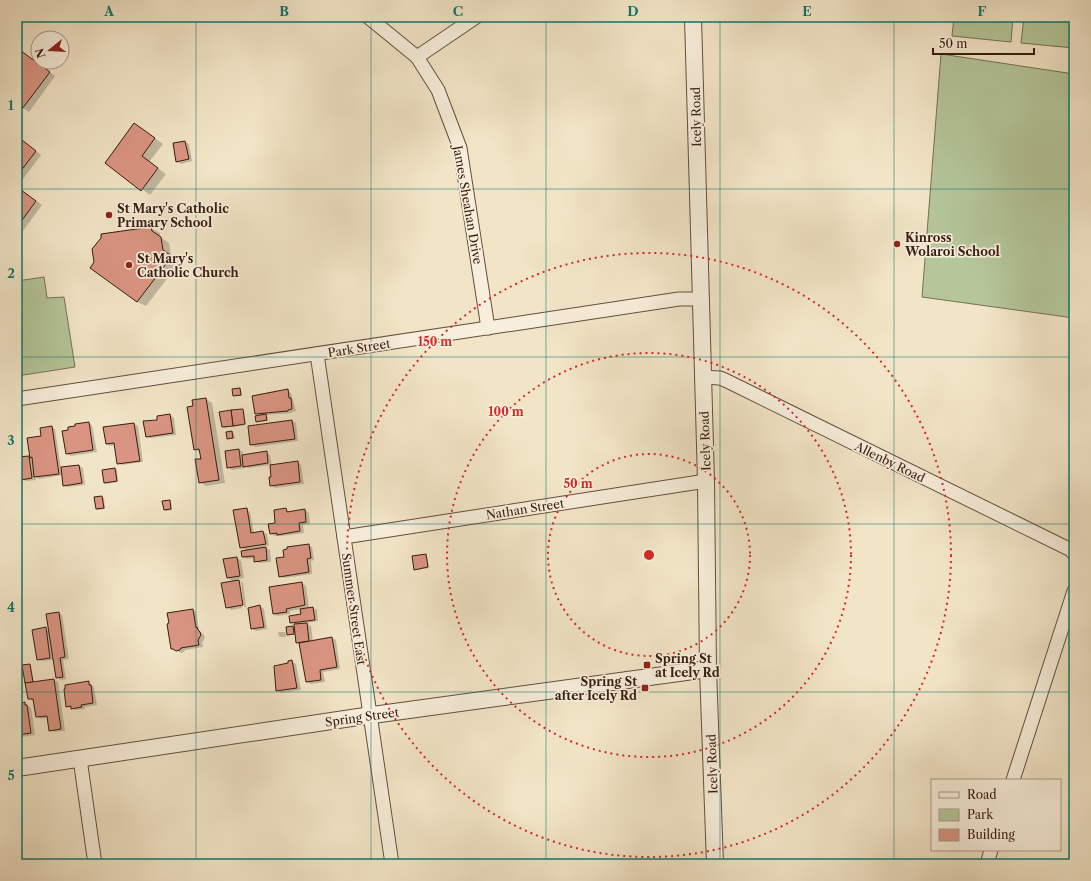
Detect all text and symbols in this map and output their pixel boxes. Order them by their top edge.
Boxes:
text: A [103,3,115,19]
text: B [279,3,289,19]
text: C [453,3,463,19]
text: D [627,3,639,19]
text: E [802,3,812,19]
text: F [978,3,987,19]
north arrow [30,30,70,70]
scale bar [933,30,1034,56]
text: 50 m [939,36,968,51]
text: N [32,46,49,60]
street label: Icely Road [688,86,704,147]
text: 1 [8,97,14,113]
street label: James Sheahan Drive [450,143,486,266]
place label: St Mary's Catholic Primary School [117,201,229,230]
marker: St Mary's Catholic Primary School [104,210,114,220]
place label: Kinross Wolaroi School [904,230,1000,259]
marker: Kinross Wolaroi School [892,239,902,249]
place label: St Mary's Catholic Church [137,251,240,280]
marker: St Mary's Catholic Church [124,260,134,270]
text: 2 [7,265,15,281]
text: 150 m [418,334,452,349]
street label: Park Street [327,336,392,360]
text: 100 m [488,404,524,419]
street label: Icely Road [696,410,714,471]
text: 3 [7,432,15,448]
street label: Allenby Road [851,438,928,486]
text: 50 m [563,476,593,491]
street label: Nathan Street [485,495,566,523]
centre of rings [642,548,656,562]
street label: Summer Street East [339,552,369,667]
text: 4 [7,599,15,615]
place label: Spring St at Icely Rd [655,651,720,680]
marker: Spring St at Icely Rd [642,660,652,670]
place label: Spring St after Icely Rd [555,674,637,703]
marker: Spring St after Icely Rd [640,683,650,693]
street label: Spring Street [324,704,401,730]
street label: Icely Road [703,733,721,794]
text: 5 [7,767,15,783]
legend [931,779,1061,851]
text: Road [967,787,997,802]
text: Park [967,807,994,822]
text: Building [967,827,1015,842]

